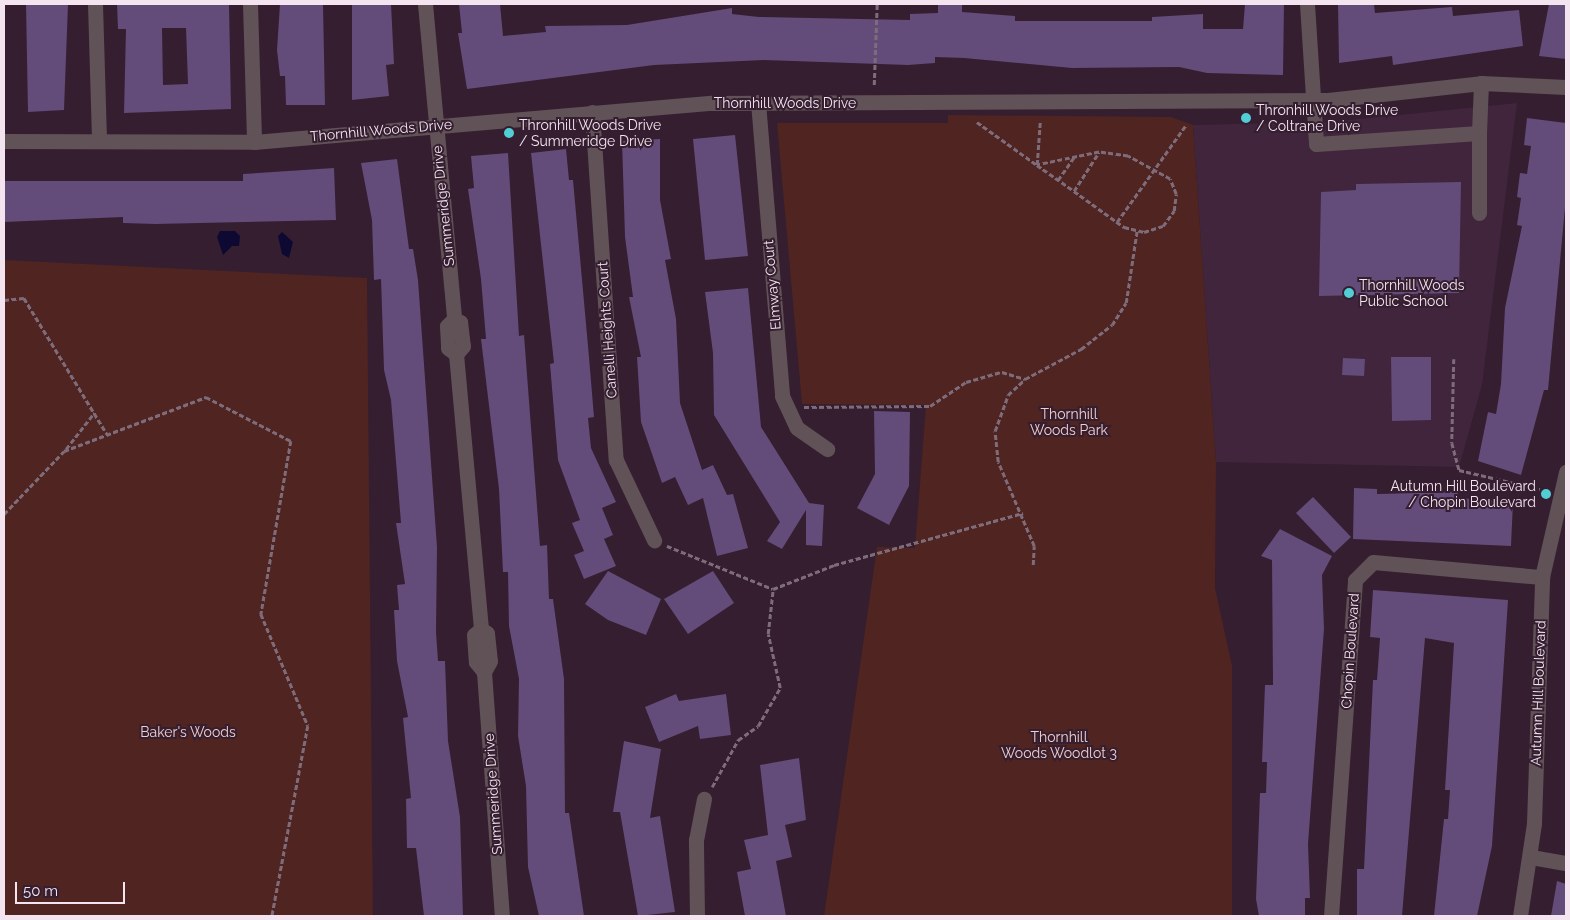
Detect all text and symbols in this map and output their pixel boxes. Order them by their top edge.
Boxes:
street label: Thornhill Woods Drive [713,95,857,111]
place label: Thronhill Woods Drive / Coltrane Drive [1256,102,1399,134]
marker: Thronhill Woods Drive / Coltrane Drive [1240,112,1252,124]
street label: Thornhill Woods Drive [309,115,453,145]
place label: Thronhill Woods Drive / Summeridge Drive [519,117,662,150]
marker: Thronhill Woods Drive / Summeridge Drive [503,127,515,139]
street label: Summeridge Drive [428,145,458,267]
street label: Elmway Court [760,239,784,331]
street label: Canelli Heights Court [594,261,620,399]
place label: Thornhill Woods Public School [1359,277,1465,310]
marker: Thornhill Woods Public School [1343,287,1355,299]
park label: Thornhill Woods Park [1030,406,1108,438]
place label: Autumn Hill Boulevard / Chopin Boulevard [1390,478,1536,511]
marker: Autumn Hill Boulevard / Chopin Boulevard [1540,488,1552,500]
street label: Chopin Boulevard [1338,593,1362,709]
street label: Autumn Hill Boulevard [1527,620,1549,766]
park label: Baker's Woods [140,724,236,740]
park label: Thornhill Woods Woodlot 3 [1001,729,1117,762]
street label: Summeridge Drive [480,733,506,855]
scale bar [18,872,128,904]
text: 50 m [23,882,58,900]

